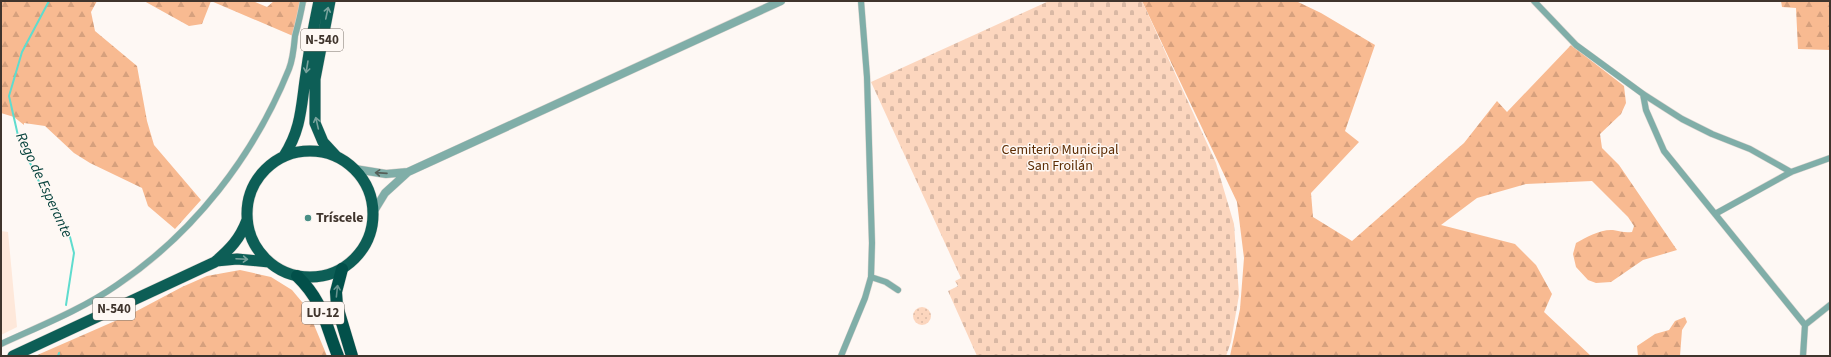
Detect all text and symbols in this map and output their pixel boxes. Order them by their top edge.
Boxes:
one-way arrow [324,7,332,20]
road number: N-540 [301,29,343,51]
one-way arrow [303,60,311,73]
one-way arrow [312,117,320,130]
water label: Rego de Esperante [10,129,78,241]
park label: Cemiterio Municipal San Froilán [1001,140,1119,176]
one-way arrow [375,170,388,177]
place label: Tríscele [316,208,364,228]
marker: Tríscele [303,213,313,223]
one-way arrow [235,255,248,263]
one-way arrow [333,285,341,298]
road number: N-540 [93,298,135,320]
road number: LU-12 [302,302,344,324]

